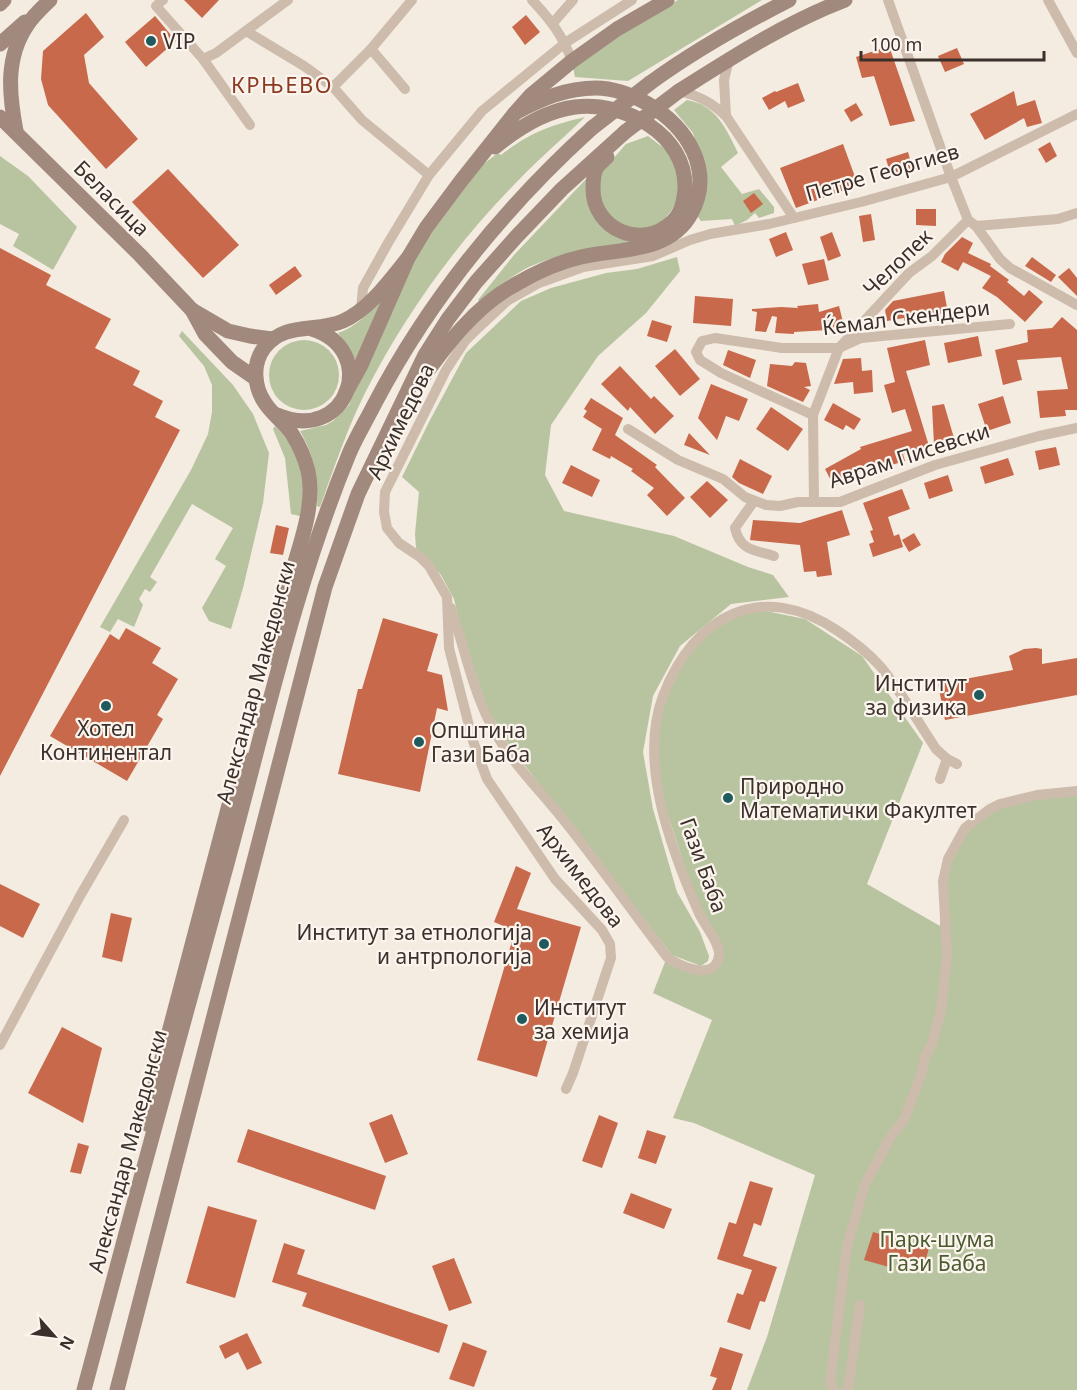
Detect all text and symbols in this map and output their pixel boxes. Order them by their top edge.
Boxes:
scale bar [861,24,1044,62]
place label: VIP [163,27,195,55]
text: 100 m [870,32,922,56]
marker: VIP [144,34,158,48]
district label: КРЊЕВО [231,69,333,99]
street label: Петре Георгиев [802,137,962,207]
street label: Беласица [68,154,156,242]
street label: Челопек [856,222,938,302]
street label: Ќемал Скендери [821,293,991,341]
street label: Архимедова [360,358,440,484]
street label: Аврам Писевски [825,416,993,494]
street label: Александар Македонски [209,557,301,807]
place label: Институт за физика [865,669,967,721]
marker: Институт за физика [972,688,986,702]
marker: Хотел Континентал [99,699,113,713]
place label: Хотел Континентал [40,714,172,766]
place label: Општина Гази Баба [431,716,530,768]
marker: Општина Гази Баба [412,735,426,749]
place label: Природно Математички Факултет [740,772,977,824]
marker: Природно Математички Факултет [721,791,735,805]
street label: Гази Баба [674,814,734,916]
street label: Архимедова [531,817,631,933]
place label: Институт за етнологија и антрпологија [296,918,532,970]
marker: Институт за етнологија и антрпологија [537,937,551,951]
place label: Институт за хемија [534,993,630,1045]
marker: Институт за хемија [515,1012,529,1026]
street label: Александар Македонски [81,1026,173,1276]
park label: Парк-шума Гази Баба [880,1225,994,1277]
north arrow [24,1306,84,1366]
text: N [54,1332,80,1354]

